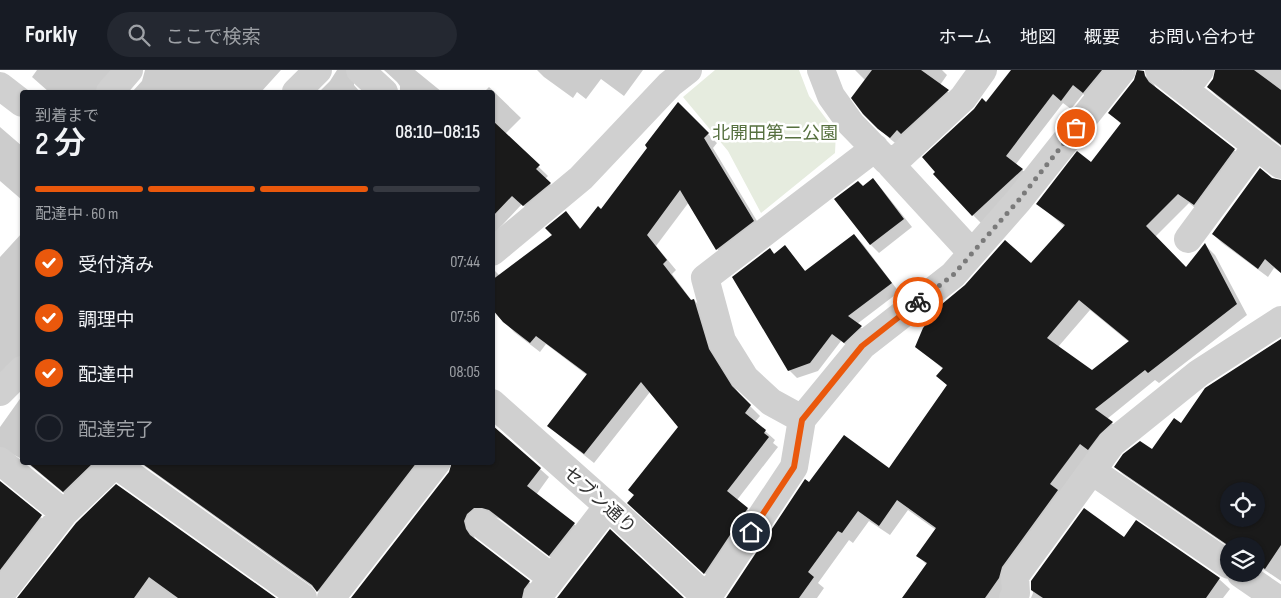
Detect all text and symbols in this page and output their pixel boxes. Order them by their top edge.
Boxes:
search box [107,12,457,57]
text: Forkly [25,20,77,49]
icon: search [125,21,153,49]
text: ここで検索 [165,26,260,49]
text: ホーム [939,27,992,48]
text: 地図 [1020,27,1056,48]
text: 概要 [1084,27,1120,48]
text: お問い合わせ [1148,27,1256,48]
text: 到着まで [35,107,99,126]
pin [1055,107,1097,149]
icon: bag [1062,114,1090,142]
text: 08:10–08:15 [395,121,480,144]
park label: 北開田第二公園 [712,123,838,144]
text: 2 分 [35,125,86,164]
text: 配達中 · 60 m [35,205,118,224]
icon: check [35,249,63,277]
text: 07:44 [450,253,480,272]
text: 受付済み [78,254,154,277]
courier [893,277,943,327]
icon: bike [904,288,932,316]
icon: check [35,304,63,332]
text: 07:56 [450,308,480,327]
text: 調理中 [78,309,135,332]
icon: check [35,359,63,387]
text: 08:05 [449,363,480,382]
text: 配達中 [78,364,135,387]
text: 配達完了 [78,419,154,442]
street label: セブン通り [559,462,640,538]
map controls [1220,482,1265,582]
button: locate [1220,482,1265,527]
pin [730,511,772,553]
icon: home [737,518,765,546]
button: layers [1220,537,1265,582]

